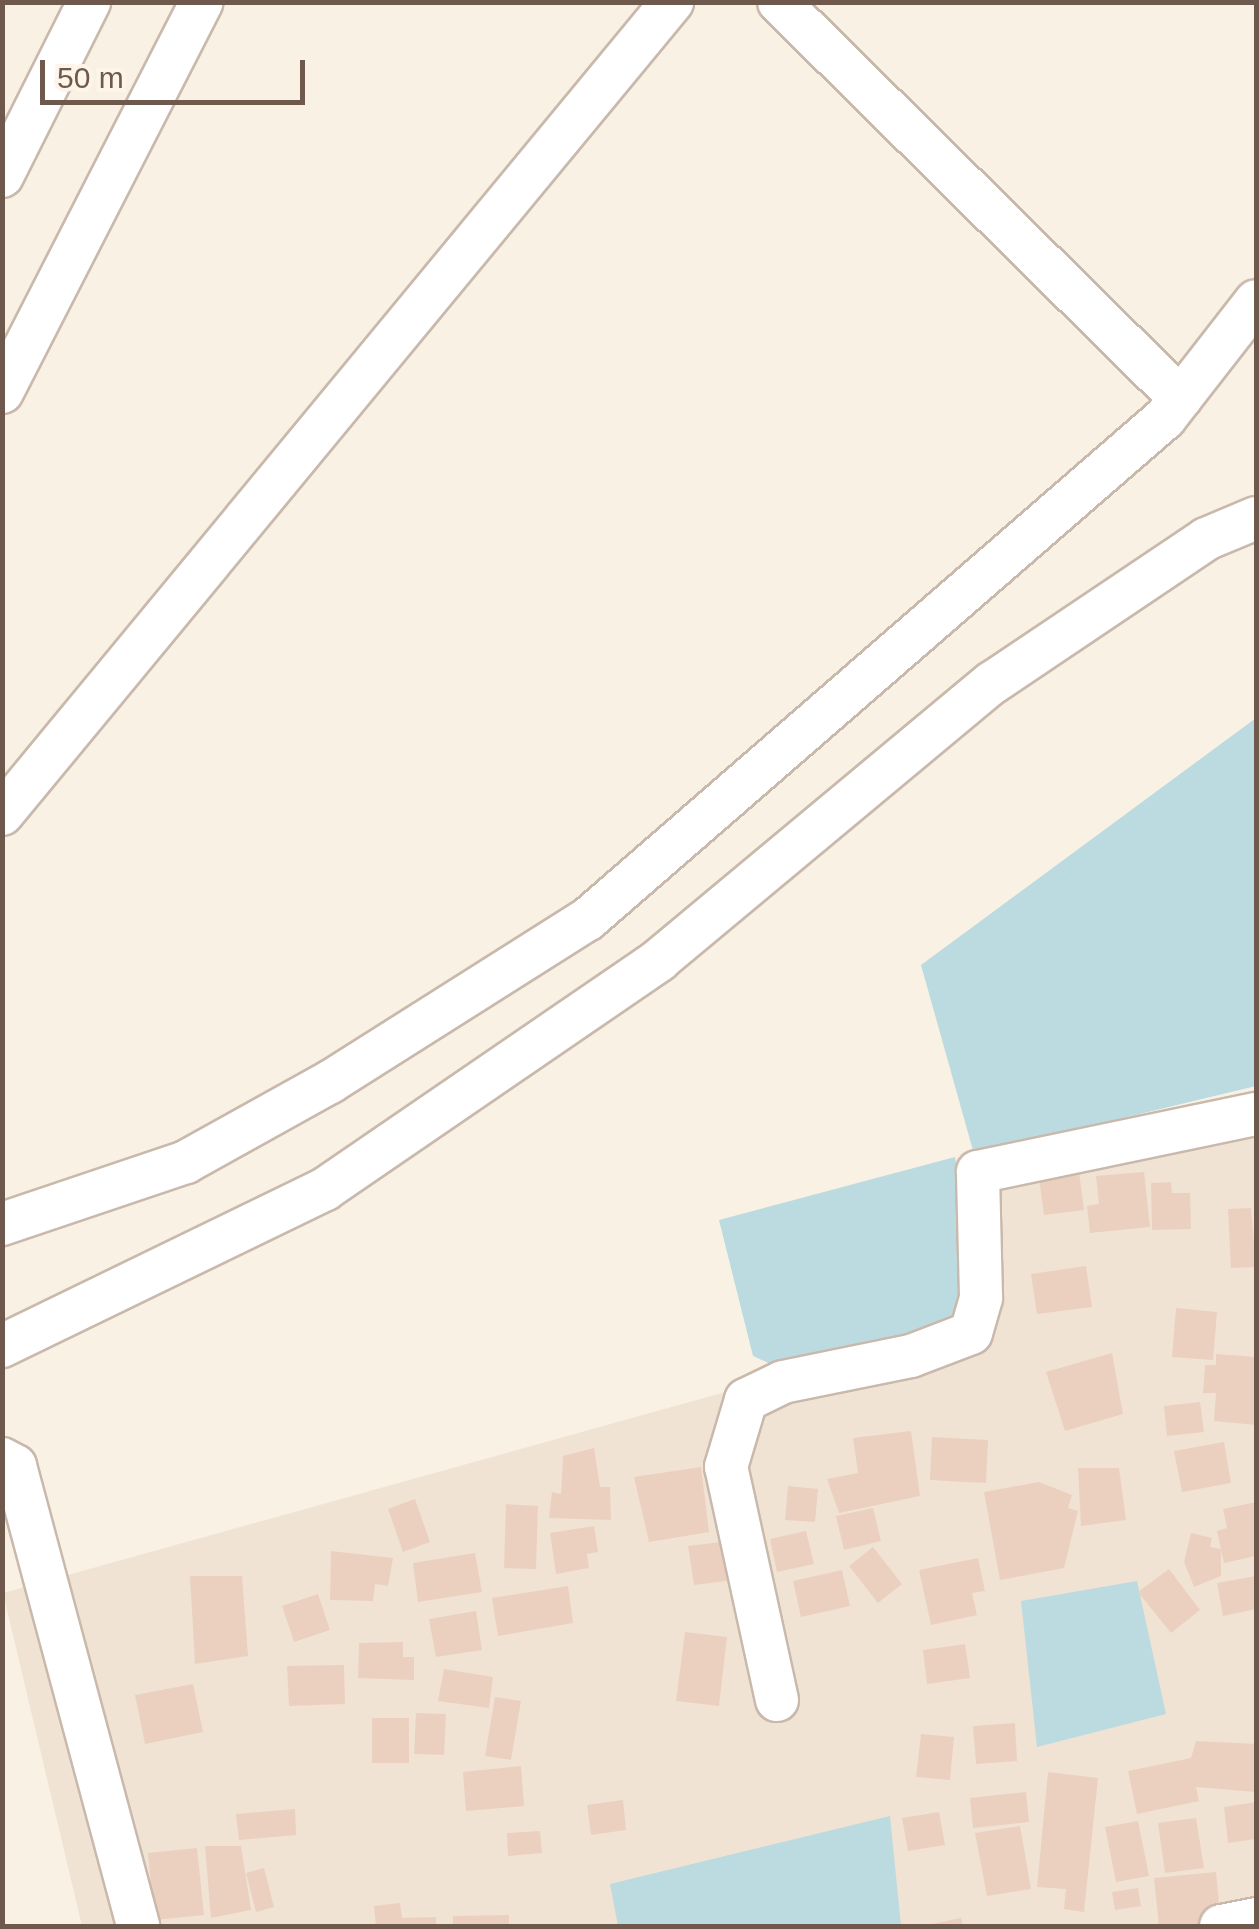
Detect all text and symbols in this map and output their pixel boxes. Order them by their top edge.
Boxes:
scale bar [45,40,310,102]
text: 50 m [57,61,124,94]

